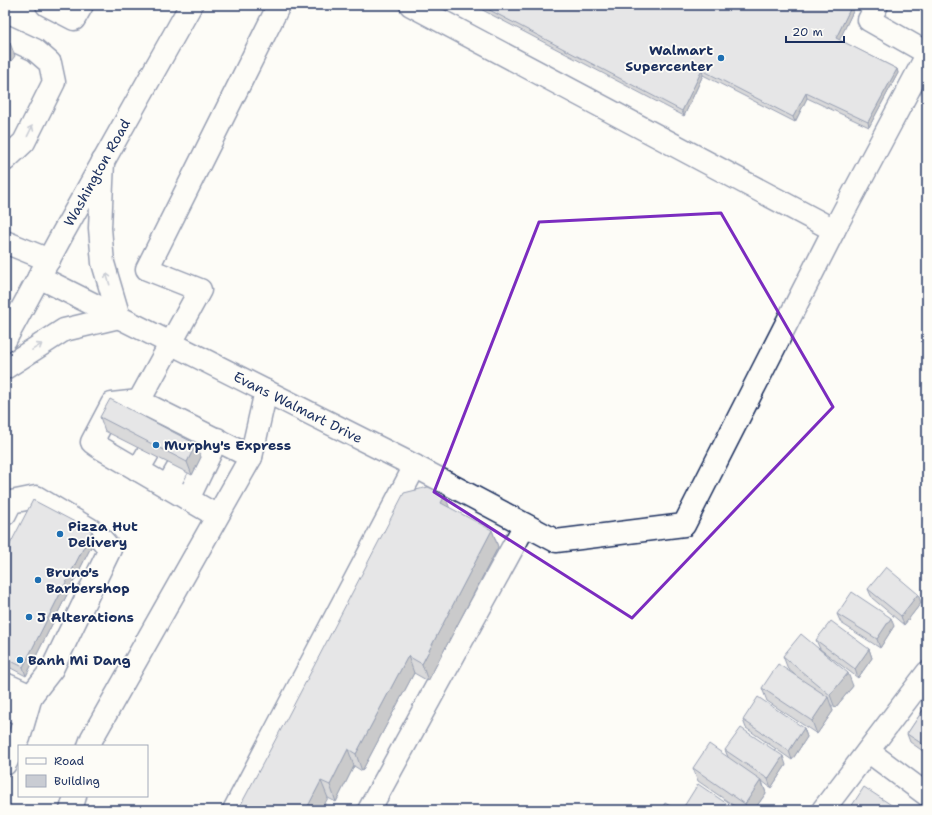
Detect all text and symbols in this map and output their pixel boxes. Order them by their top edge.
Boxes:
scale bar [786,18,844,44]
text: 20 m [792,24,823,40]
place label: Walmart Supercenter [625,41,713,75]
marker: Walmart Supercenter [716,53,726,63]
street label: Washington Road [60,116,134,229]
one-way arrow [27,125,34,137]
one-way arrow [104,273,111,286]
one-way arrow [31,342,43,350]
street label: Evans Walmart Drive [231,367,366,447]
place label: Murphy's Express [164,436,291,454]
marker: Murphy's Express [151,440,161,450]
place label: Pizza Hut Delivery [68,517,138,551]
marker: Pizza Hut Delivery [55,529,65,539]
place label: Bruno's Barbershop [46,563,130,597]
marker: Bruno's Barbershop [33,575,43,585]
place label: J Alterations [37,608,134,626]
marker: J Alterations [24,612,34,622]
place label: Banh Mi Dang [28,651,131,669]
marker: Banh Mi Dang [15,655,25,665]
legend [18,745,148,797]
text: Road [54,753,85,769]
text: Building [54,773,100,789]

